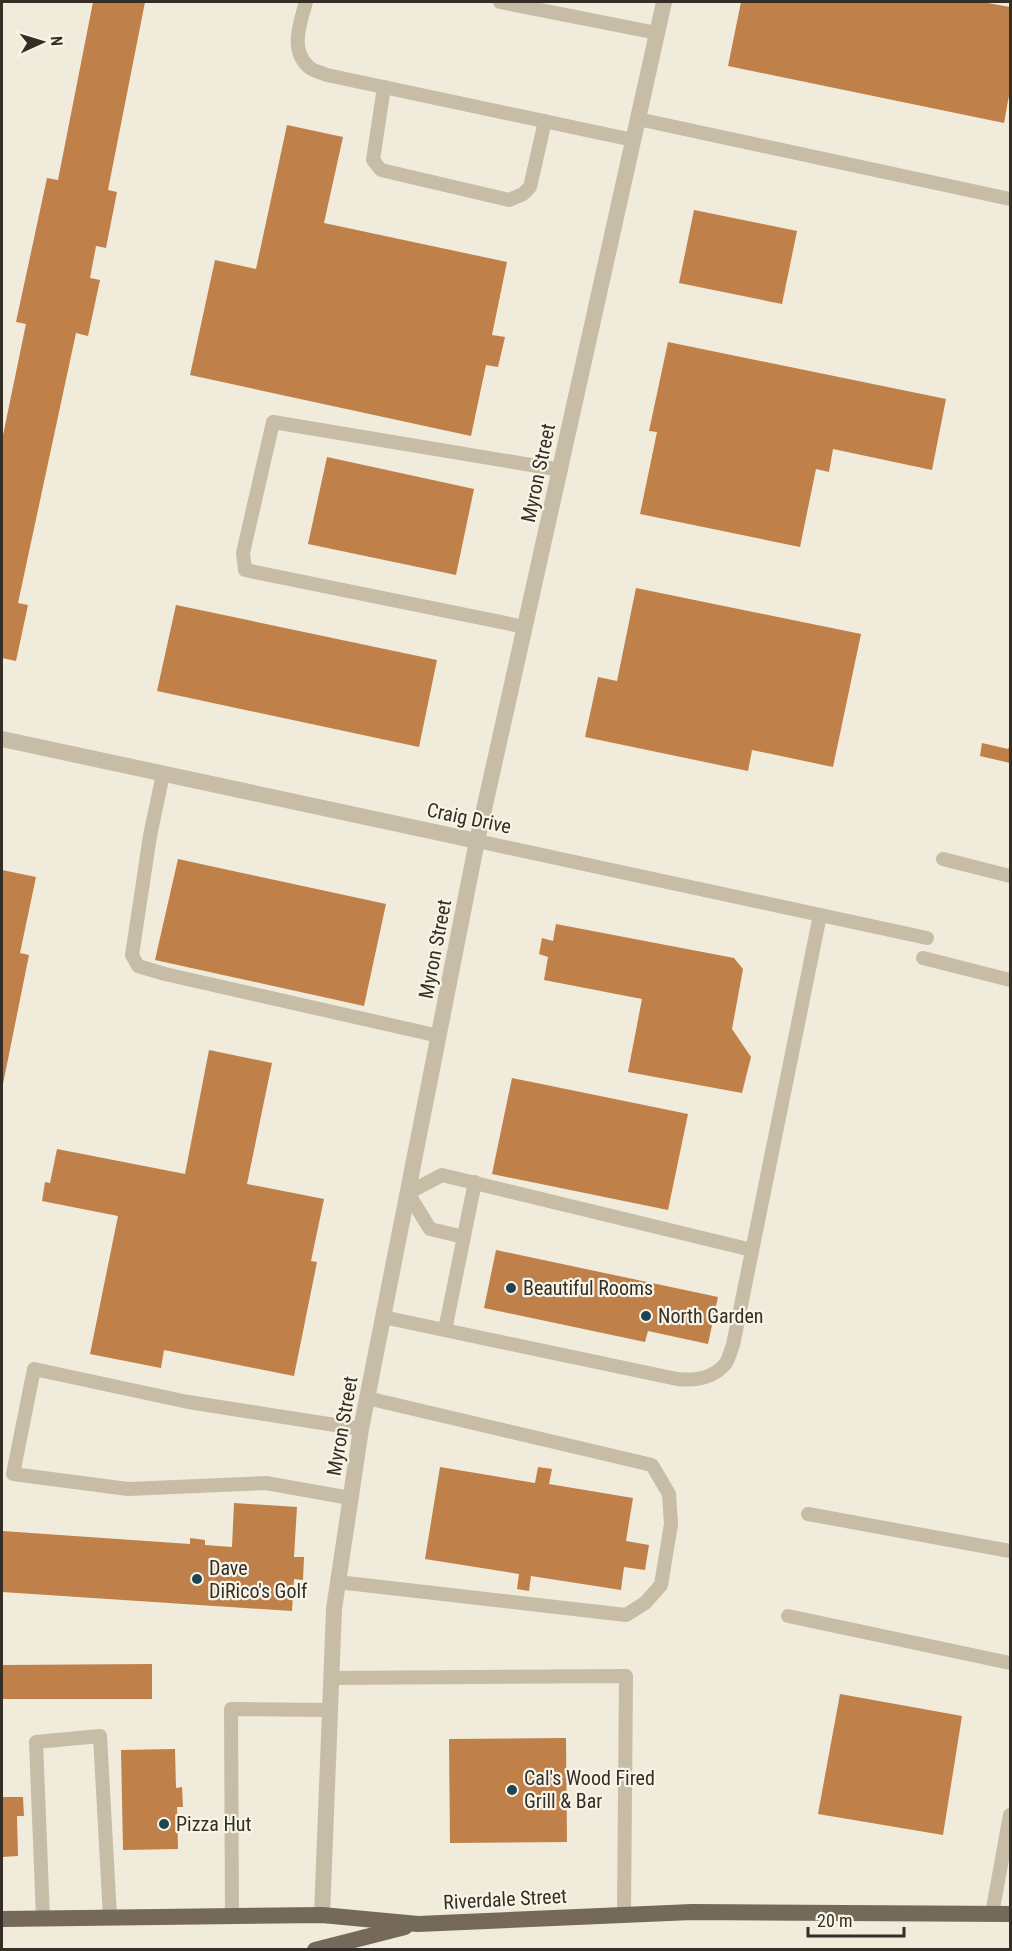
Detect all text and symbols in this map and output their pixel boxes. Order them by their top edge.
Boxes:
north arrow [12,12,72,72]
text: N [47,35,66,47]
street label: Myron Street [516,421,560,525]
street label: Craig Drive [425,797,513,839]
street label: Myron Street [414,897,456,1001]
place label: Beautiful Rooms [523,1276,653,1300]
marker: Beautiful Rooms [504,1281,518,1295]
place label: North Garden [658,1304,763,1328]
marker: North Garden [639,1309,653,1323]
street label: Myron Street [321,1374,363,1478]
place label: Dave DiRico's Golf [209,1556,308,1603]
marker: Dave DiRico's Golf [190,1572,204,1586]
place label: Cal's Wood Fired Grill & Bar [524,1766,655,1813]
marker: Cal's Wood Fired Grill & Bar [505,1783,519,1797]
place label: Pizza Hut [176,1812,251,1836]
marker: Pizza Hut [157,1817,171,1831]
street label: Riverdale Street [443,1884,568,1914]
scale bar [808,1900,904,1938]
text: 20 m [817,1910,852,1931]

